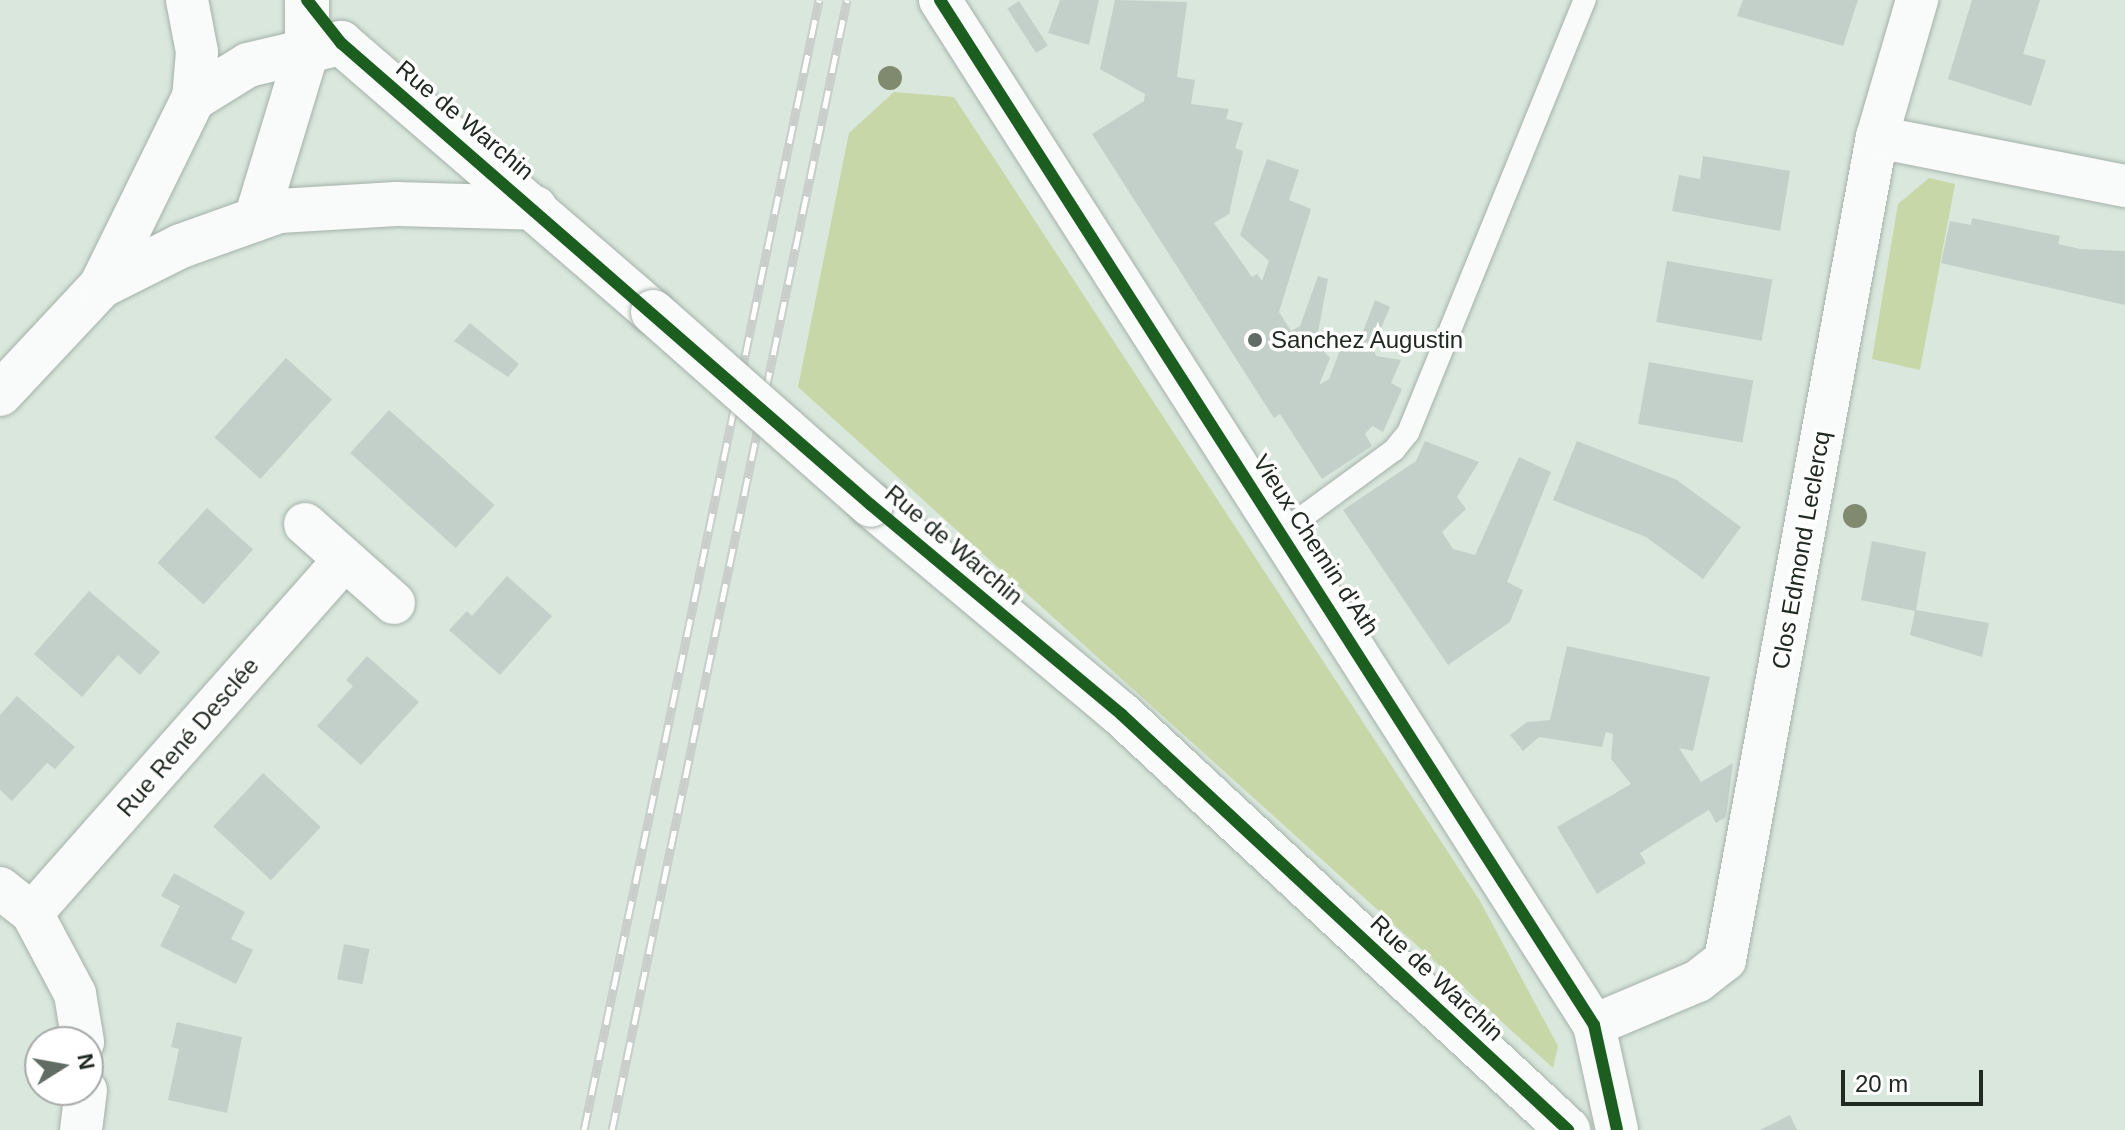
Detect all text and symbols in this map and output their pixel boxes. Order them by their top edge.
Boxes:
street label: Rue de Warchin [390,54,540,186]
place label: Sanchez Augustin [1271,326,1464,354]
marker: Sanchez Augustin [1246,331,1264,349]
street label: Clos Edmond Leclercq [1766,429,1836,671]
street label: Vieux Chemin d'Ath [1247,449,1385,641]
street label: Rue de Warchin [879,479,1029,611]
street label: Rue René Desclée [111,652,265,822]
street label: Rue de Warchin [1365,909,1509,1047]
north arrow [24,1026,104,1106]
text: N [72,1052,100,1072]
scale bar [1845,1054,1987,1104]
text: 20 m [1855,1070,1908,1097]

